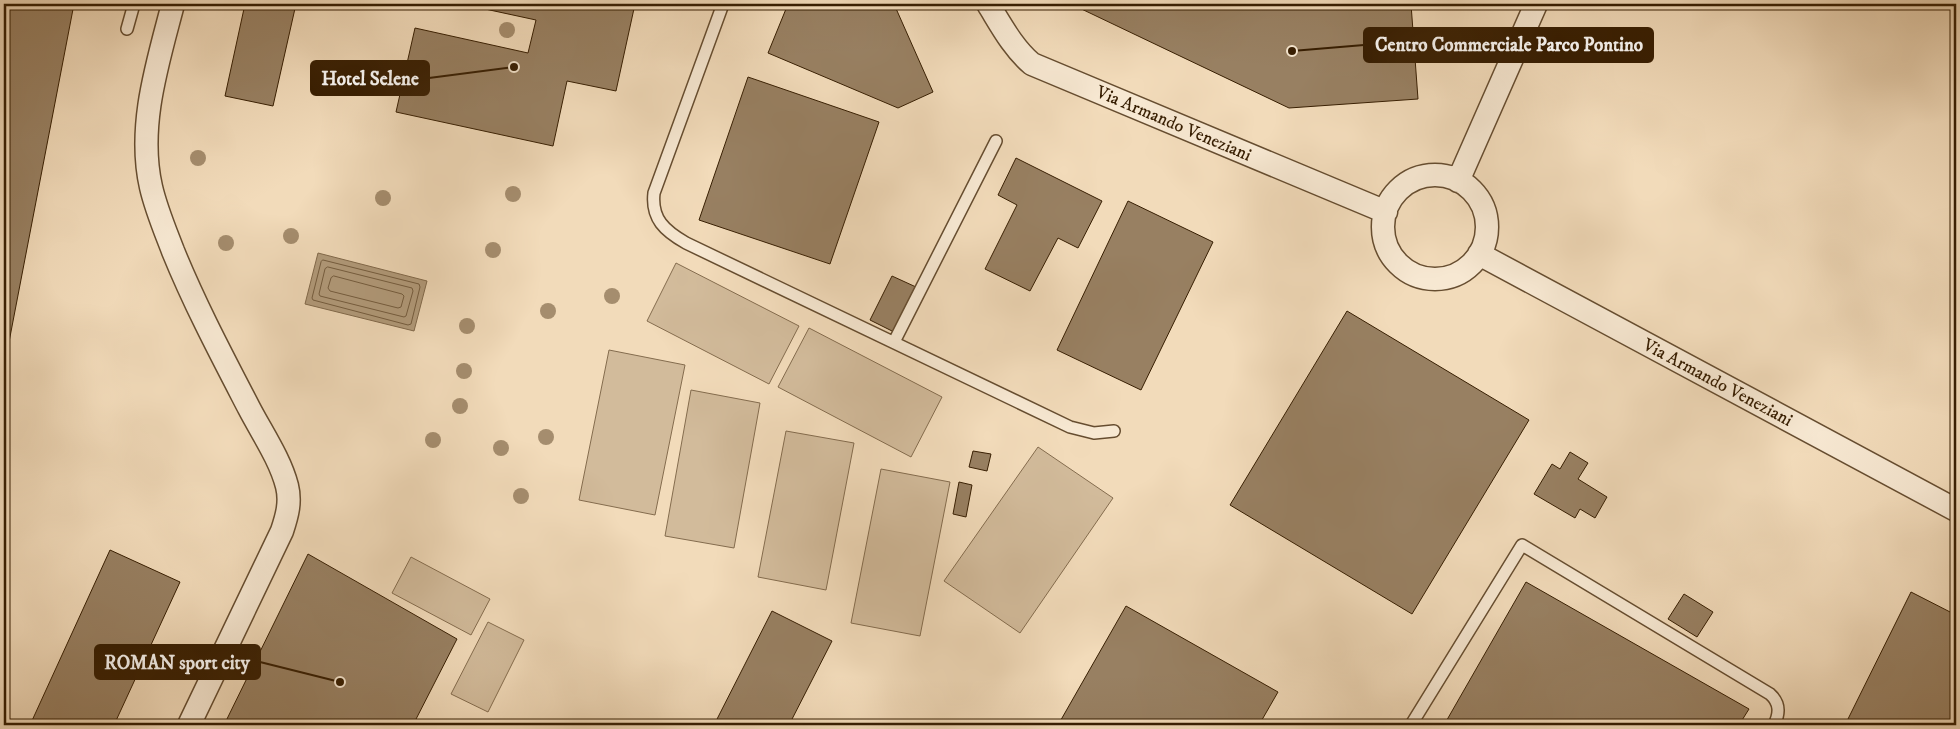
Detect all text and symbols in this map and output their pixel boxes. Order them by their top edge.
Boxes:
callout: Centro Commerciale Parco Pontino [1364,28,1653,62]
text: Centro Commerciale Parco Pontino [1375,34,1643,57]
callout: Hotel Selene [311,61,429,95]
text: Hotel Selene [321,68,419,91]
street label: Via Armando Veneziani [1092,81,1255,167]
street label: Via Armando Veneziani [1638,334,1796,432]
callout: ROMAN sport city [95,645,260,679]
text: ROMAN sport city [104,652,251,675]

